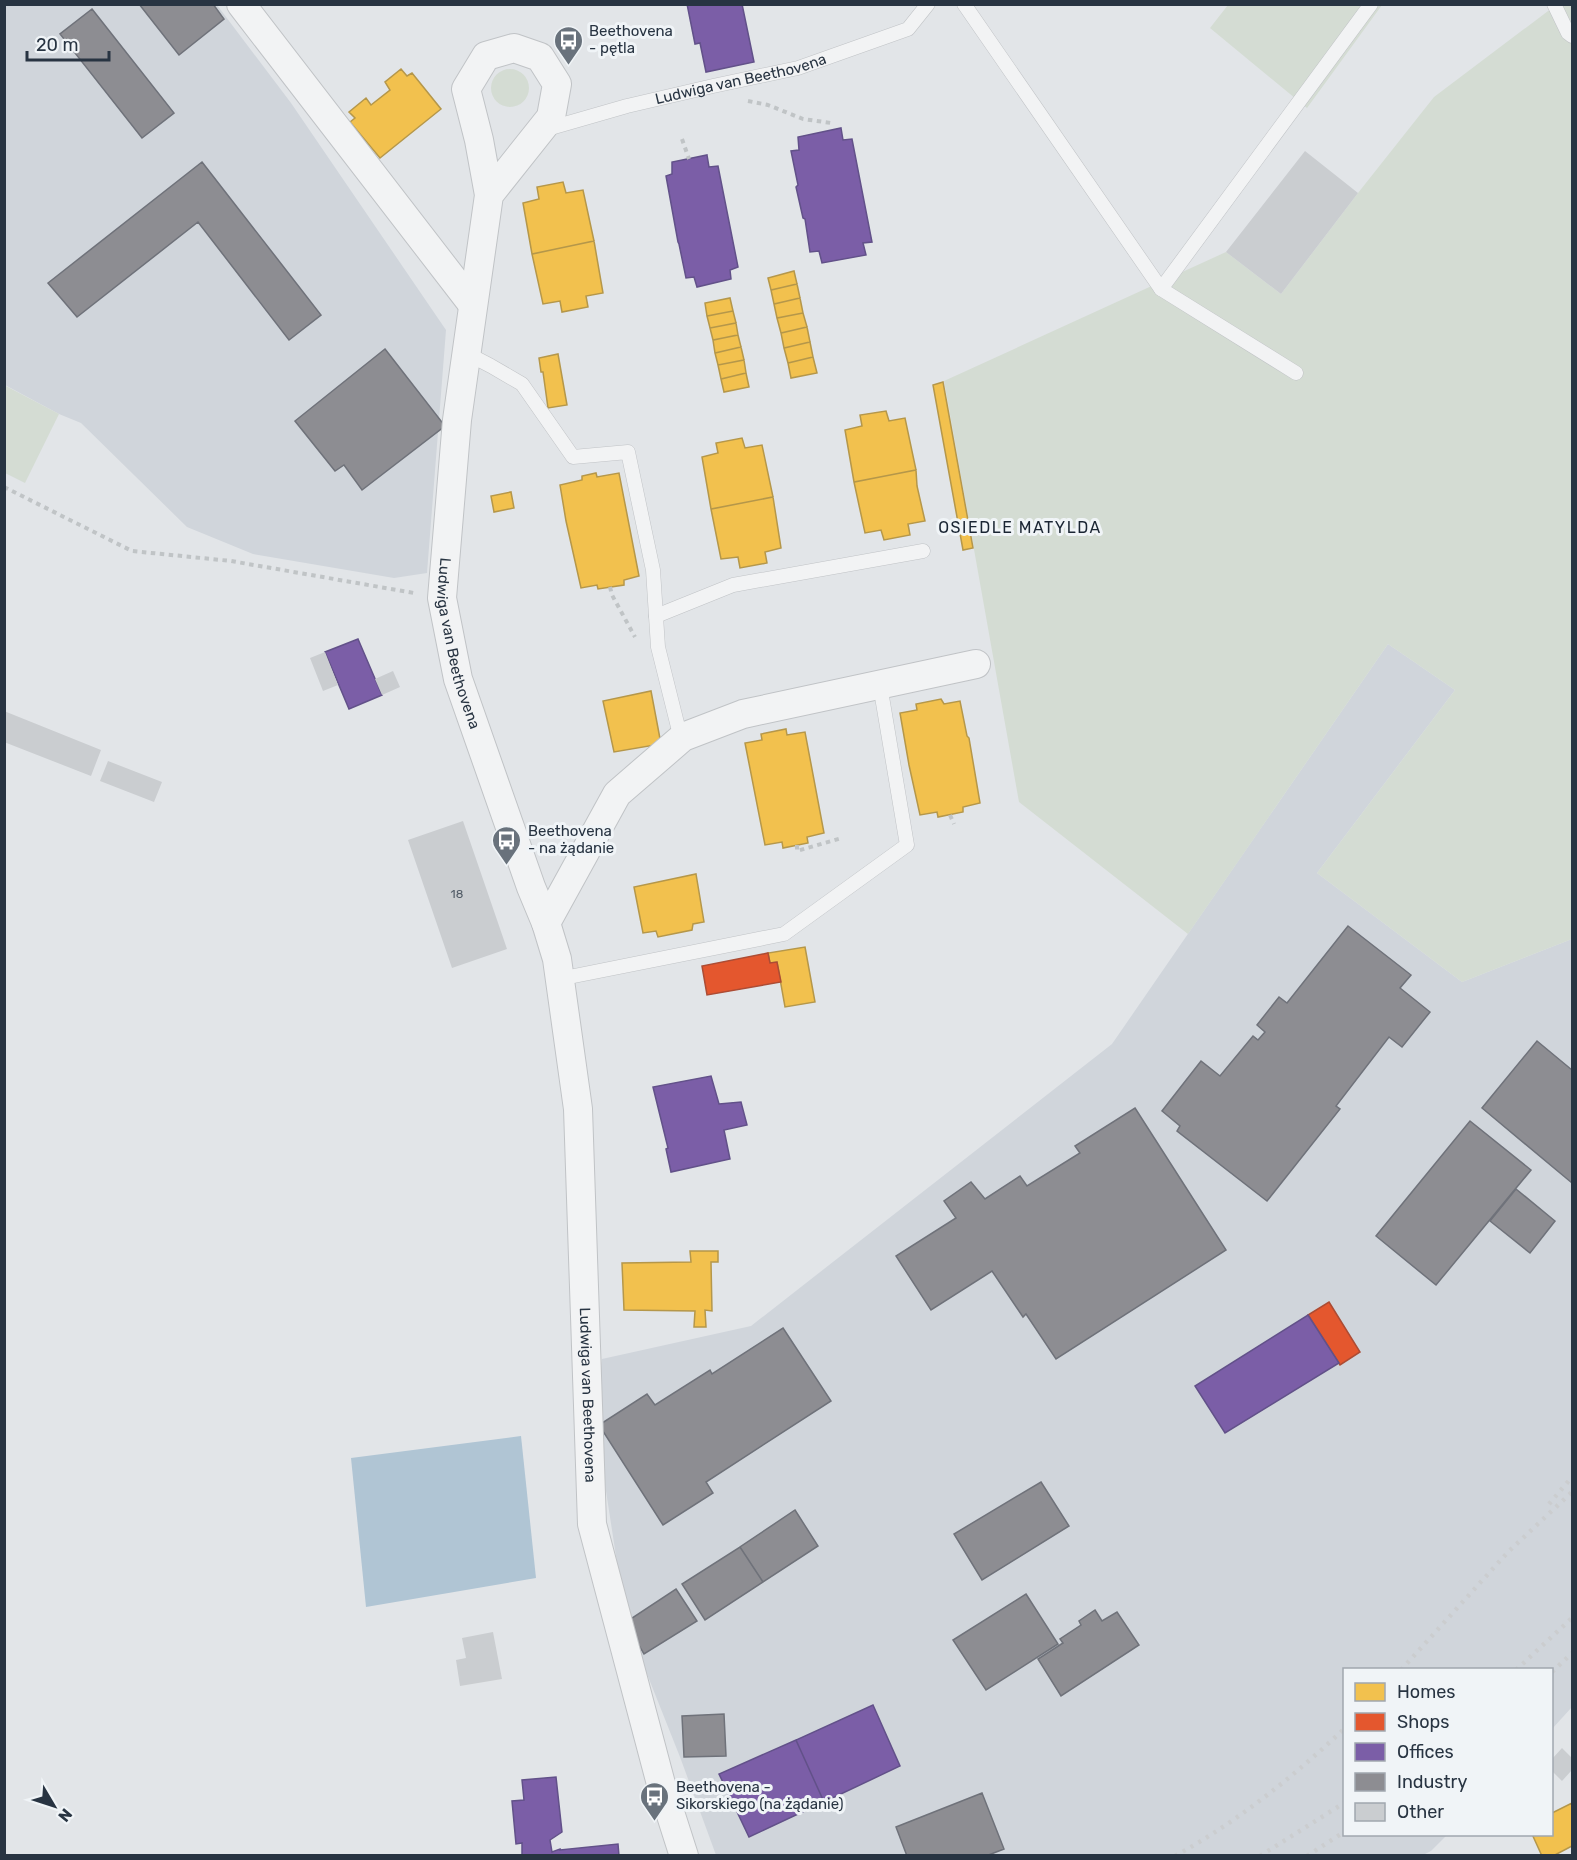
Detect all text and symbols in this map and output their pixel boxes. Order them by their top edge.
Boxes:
place label: Beethovena - pętla [589,22,673,57]
scale bar [27,24,110,62]
bus stop icon: Beethovena - pętla [552,24,584,66]
text: 20 m [36,34,78,56]
street label: Ludwiga van Beethovena [653,50,829,108]
district label: OSIEDLE MATYLDA [938,518,1102,537]
street label: Ludwiga van Beethovena [433,557,484,731]
place label: Beethovena - na żądanie [528,822,614,857]
bus stop icon: Beethovena - na żądanie [491,824,523,866]
house number: 18 [451,887,463,901]
street label: Ludwiga van Beethovena [576,1307,600,1483]
legend [1343,1668,1553,1836]
text: Homes [1397,1681,1455,1703]
text: Shops [1397,1711,1449,1733]
text: Offices [1397,1741,1454,1763]
text: Industry [1397,1771,1467,1793]
north arrow [24,1776,84,1836]
place label: Beethovena - Sikorskiego (na żądanie) [676,1778,844,1813]
bus stop icon: Beethovena - Sikorskiego (na żądanie) [639,1780,671,1822]
text: Other [1397,1801,1444,1823]
text: N [54,1805,76,1826]

